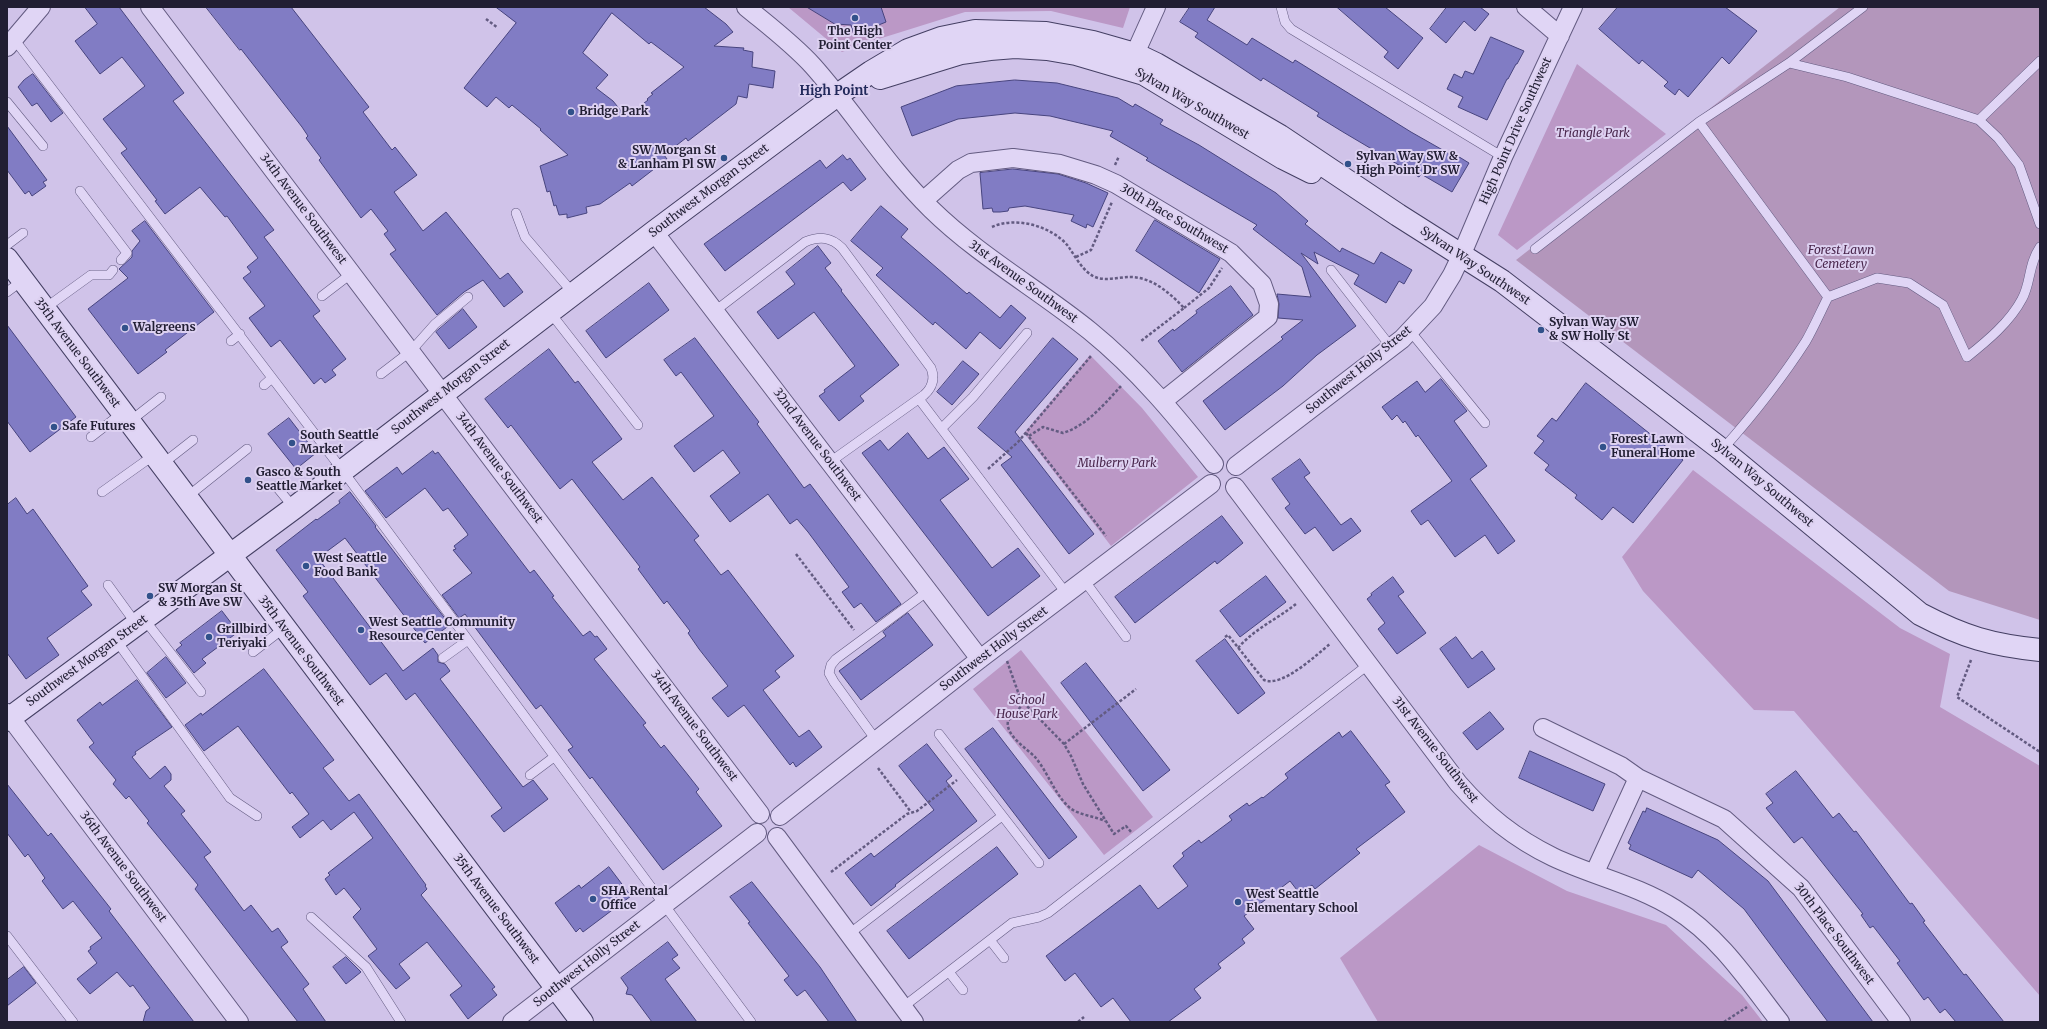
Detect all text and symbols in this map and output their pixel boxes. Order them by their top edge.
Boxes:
marker: The High Point Center [850,13,860,23]
place label: The High Point Center [818,25,892,53]
street label: High Point Drive Southwest [1477,55,1555,207]
street label: Sylvan Way Southwest [1132,65,1252,143]
district label: High Point [799,83,869,99]
place label: Bridge Park [579,105,649,119]
marker: Bridge Park [566,107,576,117]
park label: Triangle Park [1556,127,1630,141]
street label: Southwest Morgan Street [646,141,772,241]
place label: SW Morgan St & Lanham Pl SW [618,144,716,172]
place label: Sylvan Way SW & High Point Dr SW [1356,150,1460,178]
street label: 34th Avenue Southwest [257,151,349,267]
marker: SW Morgan St & Lanham Pl SW [719,153,729,163]
marker: Sylvan Way SW & High Point Dr SW [1343,159,1353,169]
street label: 30th Place Southwest [1117,181,1231,257]
street label: Sylvan Way Southwest [1417,224,1533,308]
street label: 31st Avenue Southwest [966,238,1080,326]
park label: Forest Lawn Cemetery [1808,244,1874,272]
street label: 35th Avenue Southwest [31,295,123,411]
place label: Sylvan Way SW & SW Holly St [1549,316,1639,344]
place label: Walgreens [133,321,196,335]
marker: Walgreens [120,323,130,333]
street label: Southwest Holly Street [1303,323,1415,417]
marker: Sylvan Way SW & SW Holly St [1536,325,1546,335]
street label: Southwest Morgan Street [389,336,513,438]
street label: 32nd Avenue Southwest [770,386,864,504]
street label: 34th Avenue Southwest [453,410,545,526]
place label: Safe Futures [62,420,136,434]
marker: Safe Futures [49,422,59,432]
place label: South Seattle Market [300,429,378,457]
place label: Forest Lawn Funeral Home [1611,433,1695,461]
street label: Sylvan Way Southwest [1708,436,1816,530]
marker: South Seattle Market [287,438,297,448]
marker: Forest Lawn Funeral Home [1598,442,1608,452]
park label: Mulberry Park [1078,457,1156,471]
place label: Gasco & South Seattle Market [256,466,343,494]
marker: Gasco & South Seattle Market [243,475,253,485]
place label: West Seattle Food Bank [314,552,387,580]
marker: West Seattle Food Bank [301,561,311,571]
place label: SW Morgan St & 35th Ave SW [158,582,242,610]
marker: SW Morgan St & 35th Ave SW [145,591,155,601]
street label: 35th Avenue Southwest [255,593,347,709]
street label: Southwest Holly Street [937,604,1051,694]
street label: Southwest Morgan Street [24,612,150,710]
place label: West Seattle Community Resource Center [369,616,515,644]
place label: Grillbird Teriyaki [217,623,267,651]
marker: West Seattle Community Resource Center [356,625,366,635]
marker: Grillbird Teriyaki [204,632,214,642]
street label: 34th Avenue Southwest [648,668,740,784]
park label: School House Park [996,694,1058,722]
street label: 31st Avenue Southwest [1389,694,1481,806]
street label: 36th Avenue Southwest [77,809,169,925]
street label: 35th Avenue Southwest [450,851,542,967]
street label: 30th Place Southwest [1791,880,1877,988]
place label: SHA Rental Office [601,885,668,913]
place label: West Seattle Elementary School [1246,888,1358,916]
marker: SHA Rental Office [588,894,598,904]
marker: West Seattle Elementary School [1233,897,1243,907]
street label: Southwest Holly Street [531,918,643,1010]

